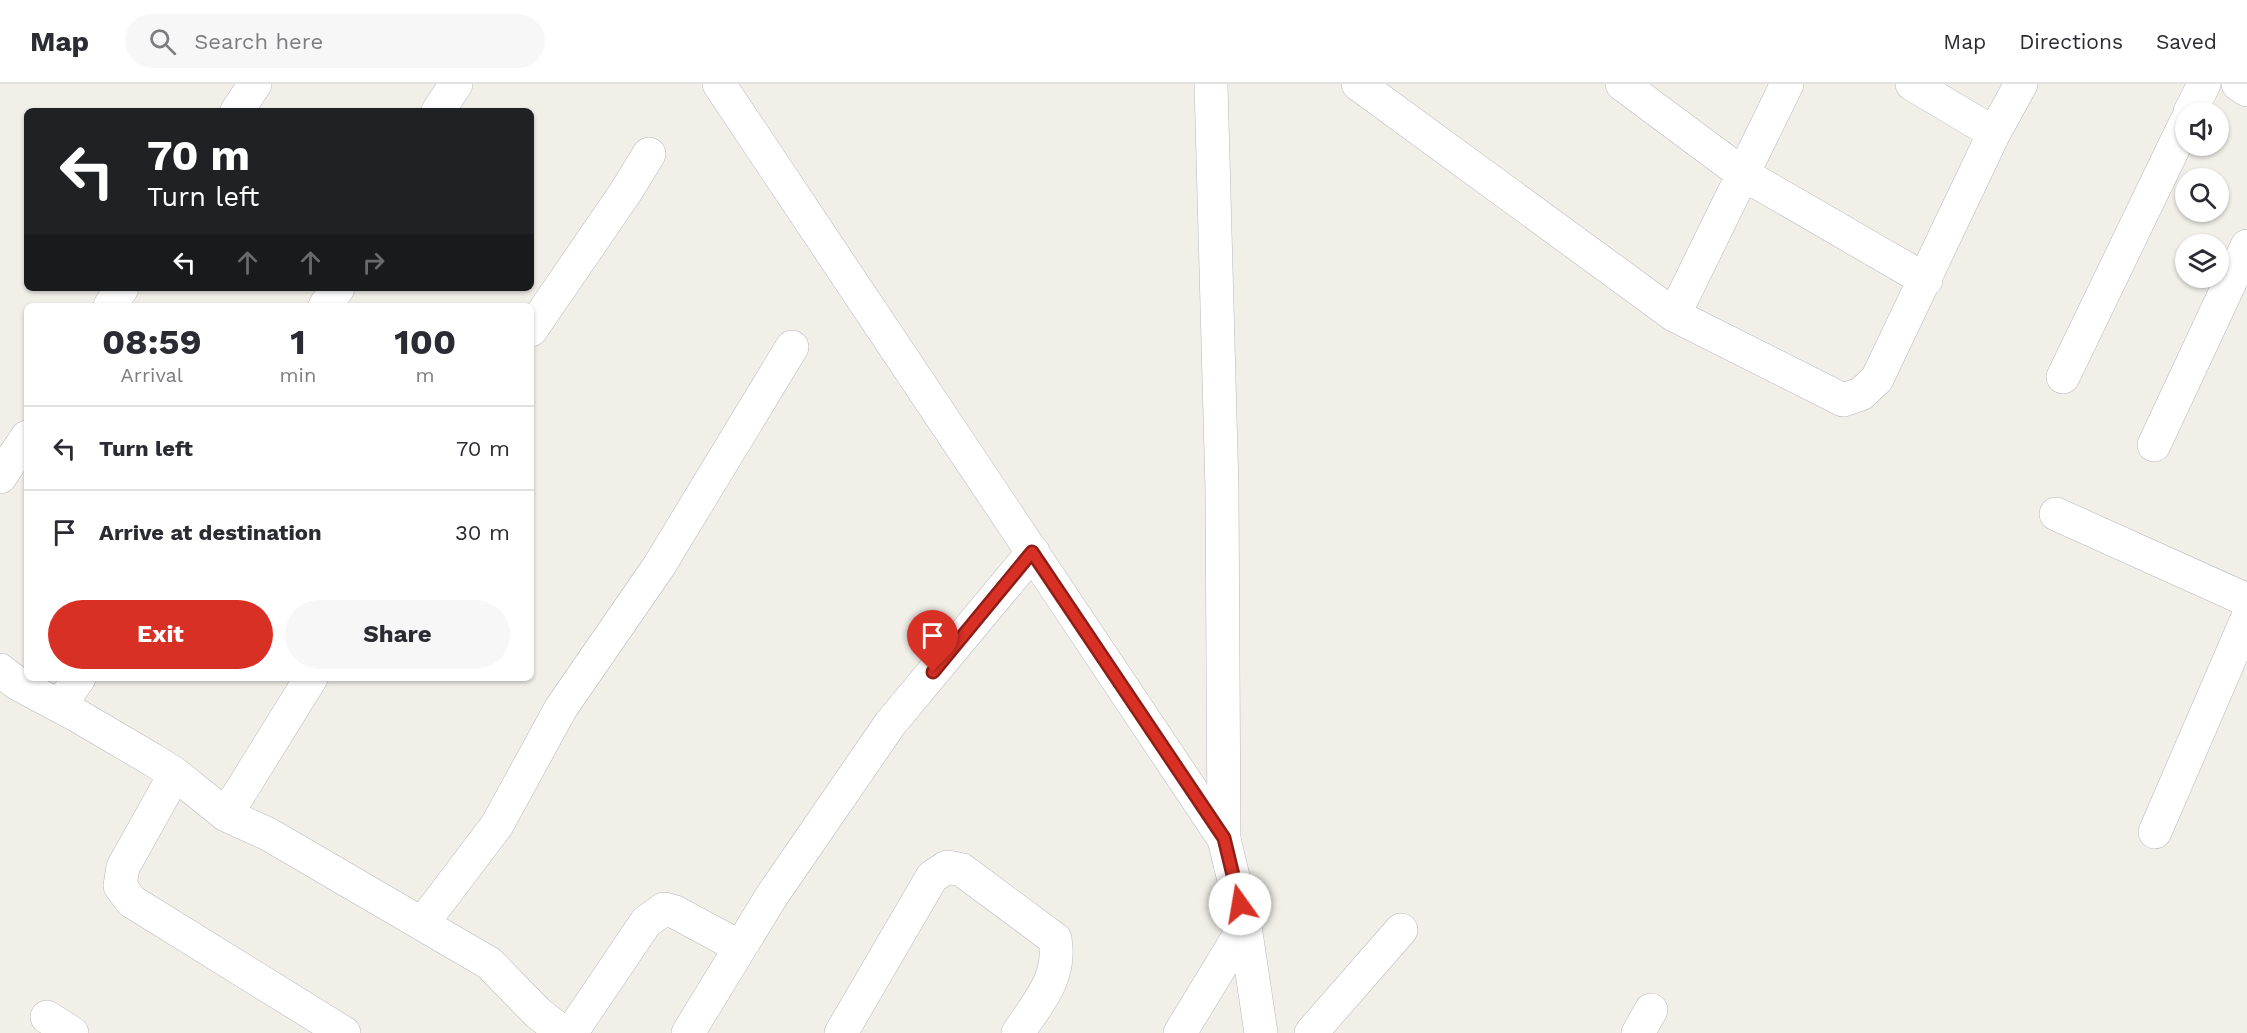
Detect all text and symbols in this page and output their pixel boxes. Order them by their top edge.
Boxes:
search box [125,14,545,68]
text: Map [30,25,89,58]
icon: search [146,25,179,58]
text: Search here [194,29,323,54]
text: Map [1943,29,1986,54]
text: Directions [2019,29,2123,54]
text: Saved [2156,29,2217,54]
map controls [2175,102,2229,288]
button: sound [2175,102,2229,156]
text: 70 m [147,131,250,180]
icon: left [48,132,126,210]
button: search [2175,168,2229,222]
text: Turn left [147,181,259,213]
button: layers [2175,234,2229,288]
icon: left [168,246,201,279]
icon: ahead [231,246,264,279]
icon: ahead [294,246,327,279]
icon: right [357,246,390,279]
text: 08:59 [102,321,202,363]
text: 1 [290,321,306,363]
text: 100 [394,321,456,363]
text: Arrival [121,363,183,387]
text: min [280,363,316,387]
text: m [416,363,435,387]
icon: left [48,432,81,465]
text: Turn left [99,436,193,461]
text: 70 m [456,436,510,461]
icon: arrive [48,516,81,549]
text: Arrive at destination [99,520,322,545]
text: 30 m [455,520,510,545]
button: Exit [48,600,273,669]
button: Share [285,600,510,669]
pin [907,610,958,672]
icon: arrive [916,619,949,652]
position arrow [1208,872,1272,936]

